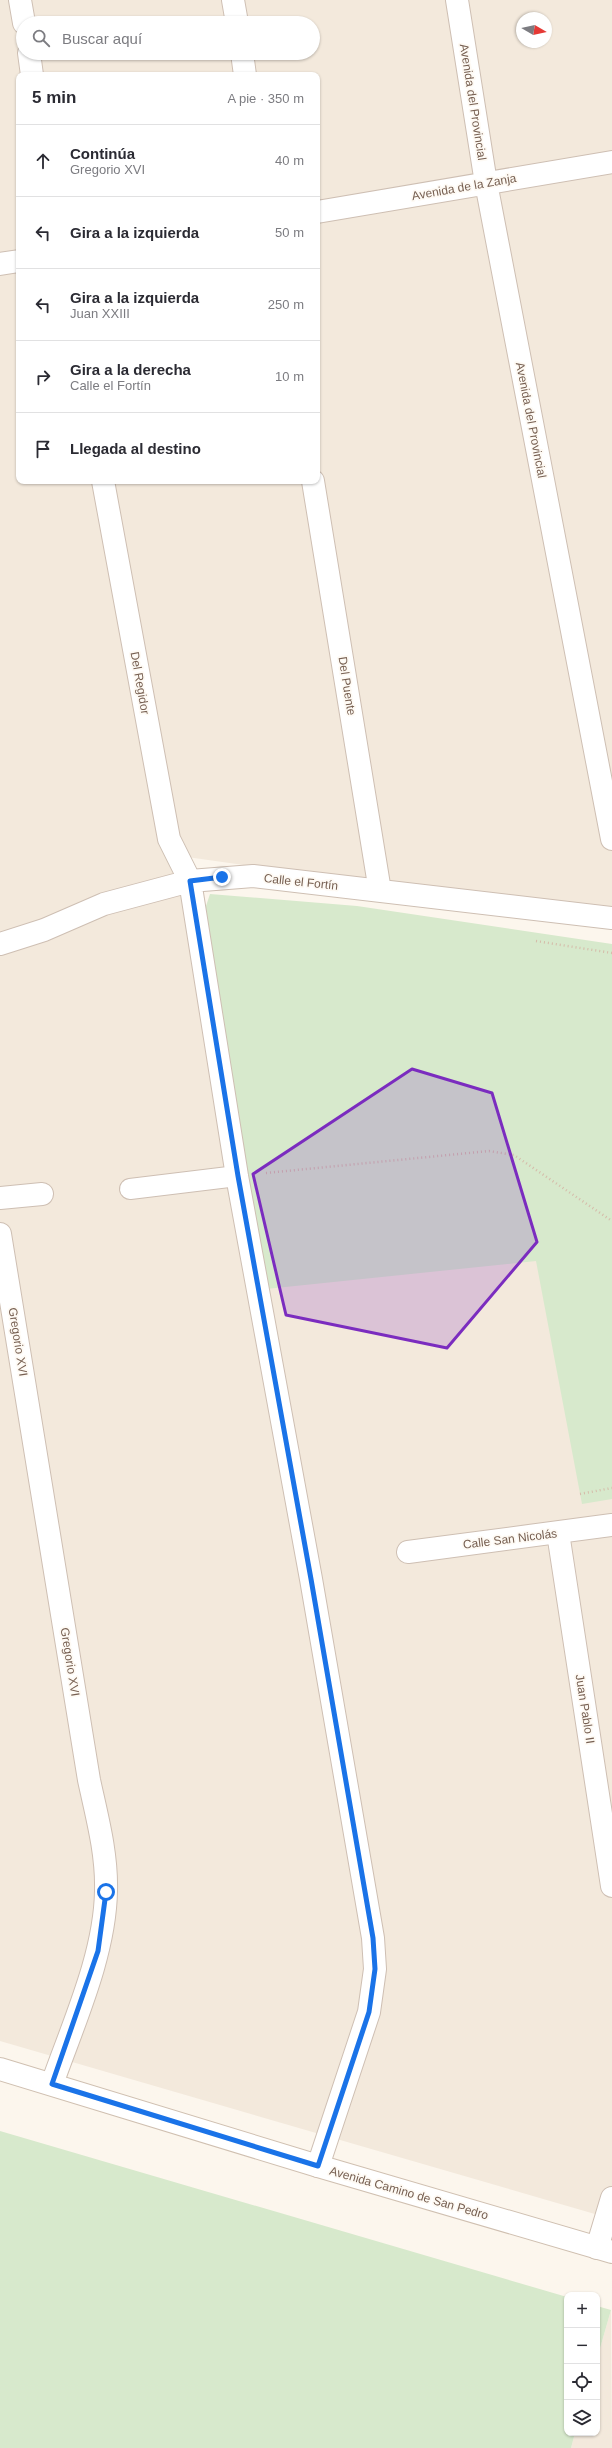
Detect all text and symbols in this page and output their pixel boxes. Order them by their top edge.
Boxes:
north arrow [516,12,552,48]
search box [16,16,320,60]
icon: search [30,27,52,49]
text: Buscar aquí [62,30,142,47]
street label: Avenida del Provincial [457,43,489,161]
text: 5 min [32,88,76,107]
text: A pie · 350 m [227,91,304,106]
text: Continúa [70,145,135,162]
icon: ahead [32,150,54,172]
text: 40 m [275,153,304,168]
text: Gregorio XVI [70,162,145,177]
street label: Avenida de la Zanja [411,171,518,203]
icon: left [32,222,54,244]
text: Gira a la izquierda [70,224,199,241]
text: 50 m [275,225,304,240]
text: Gira a la izquierda [70,289,199,306]
icon: left [32,294,54,316]
text: 250 m [268,297,304,312]
text: Juan XXIII [70,306,130,321]
text: Gira a la derecha [70,361,191,378]
street label: Avenida del Provincial [513,361,549,479]
icon: right [32,366,54,388]
text: 10 m [275,369,304,384]
text: Calle el Fortín [70,378,151,393]
icon: arrive [32,438,54,460]
text: Llegada al destino [70,440,201,457]
street label: Del Regidor [128,651,152,715]
street label: Del Puente [335,656,359,717]
route end [213,868,231,886]
street label: Calle el Fortín [263,871,339,893]
street label: Gregorio XVI [6,1307,30,1377]
street label: Calle San Nicolás [462,1526,558,1552]
street label: Gregorio XVI [58,1627,82,1697]
street label: Juan Pablo II [573,1673,597,1745]
route start [97,1883,115,1901]
street label: Avenida Camino de San Pedro [328,2164,490,2222]
map controls [564,2292,600,2436]
button: + [564,2292,600,2328]
button: − [564,2328,600,2364]
button: locate [564,2364,600,2400]
button: layers [564,2400,600,2436]

